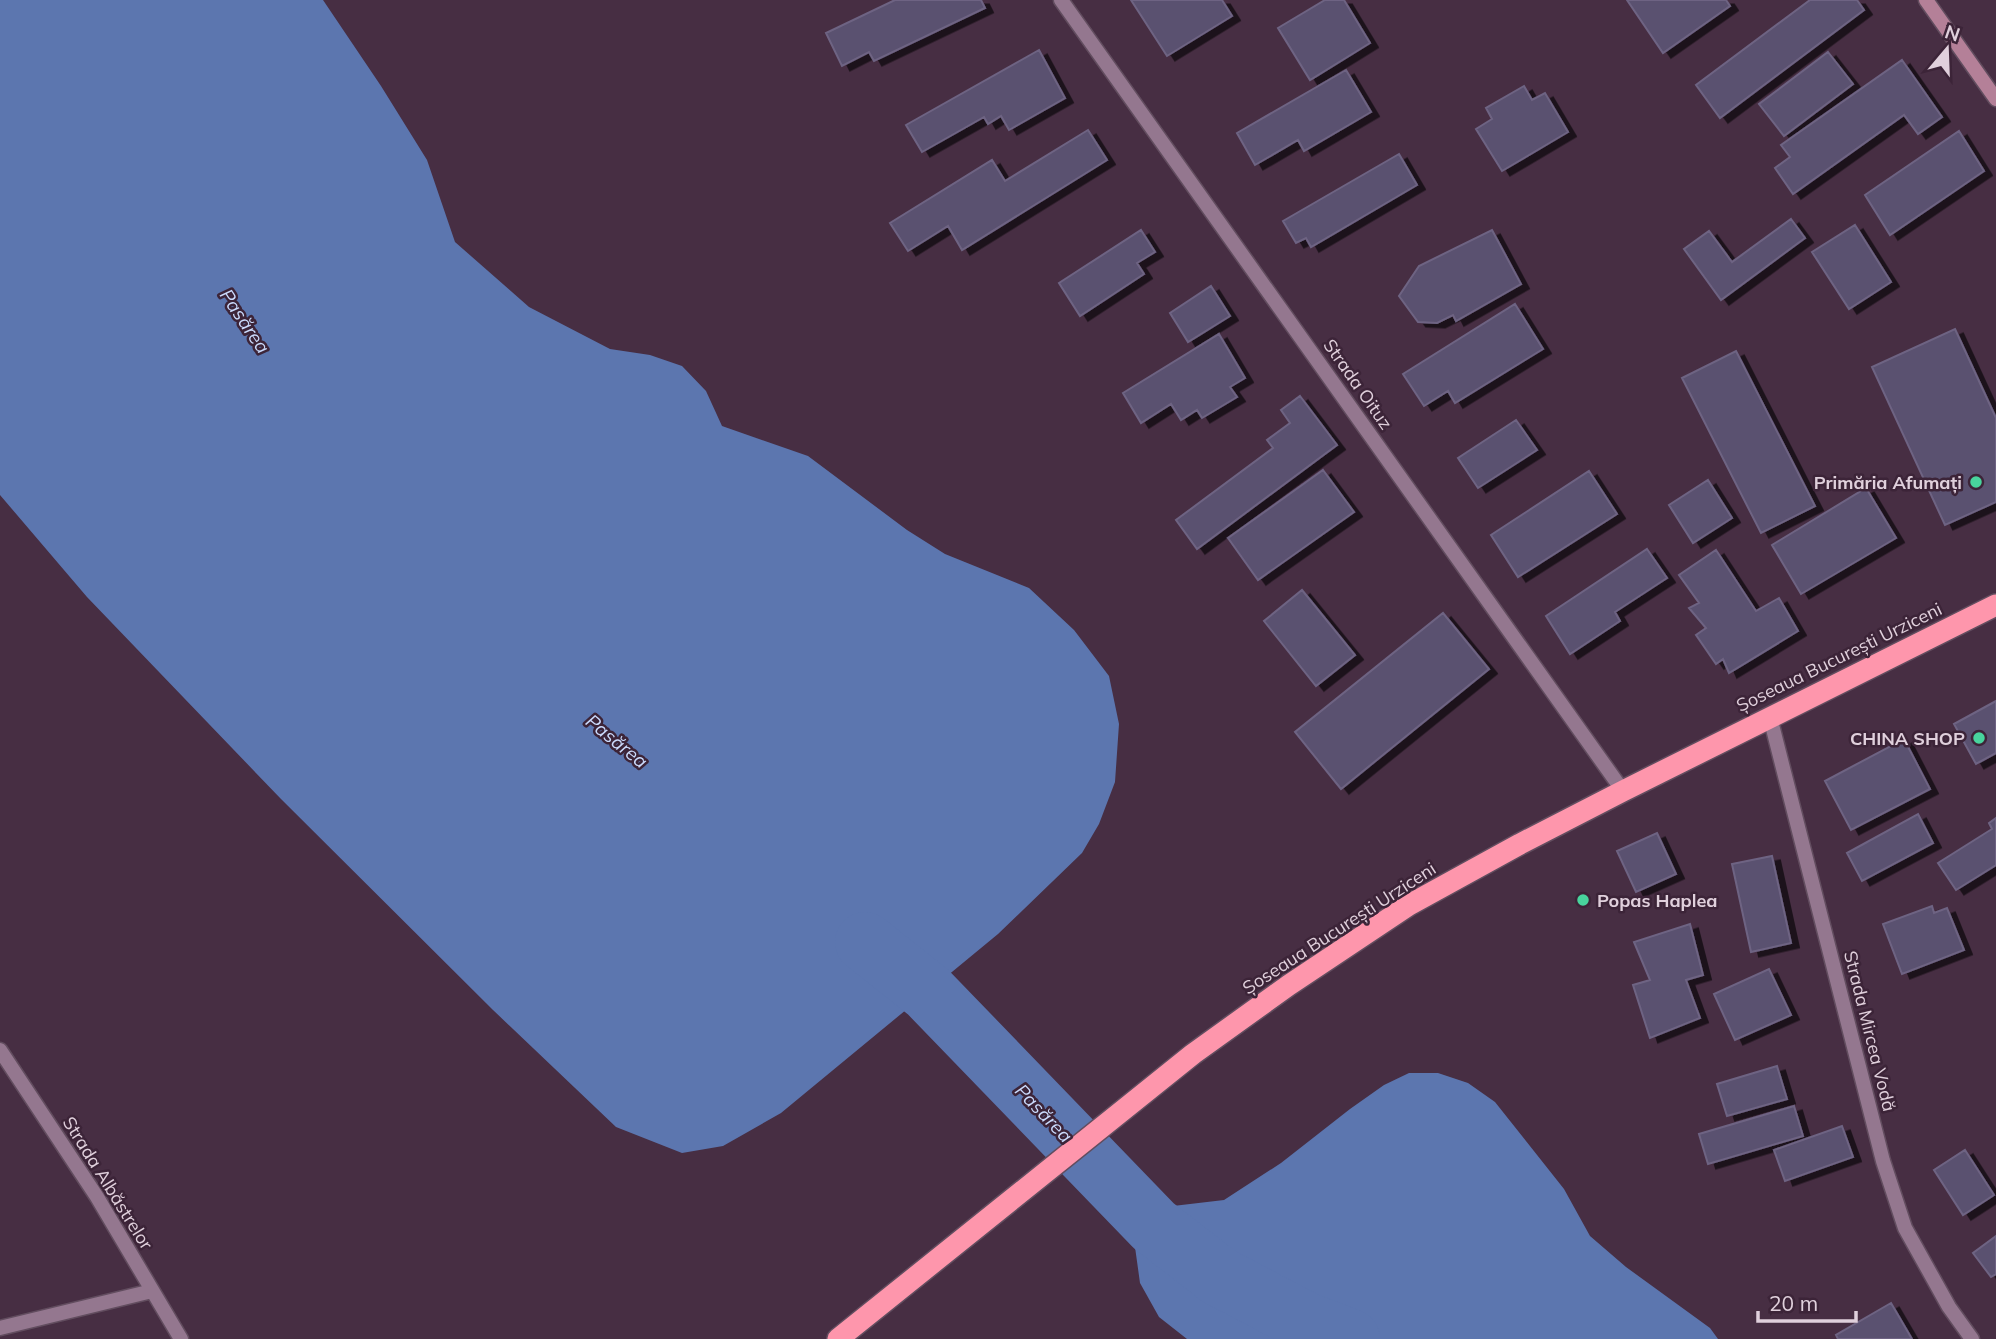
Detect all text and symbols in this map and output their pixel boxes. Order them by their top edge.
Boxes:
north arrow [1912,14,1982,84]
text: N [1942,19,1963,47]
water label: Pasărea [215,284,275,358]
street label: Strada Oituz [1318,334,1398,434]
place label: Primăria Afumați [1814,471,1962,494]
marker: Primăria Afumați [1968,474,1984,490]
street label: Șoseaua București Urziceni [1732,597,1946,717]
water label: Pasărea [581,709,653,773]
place label: CHINA SHOP [1850,727,1965,750]
marker: CHINA SHOP [1971,730,1987,746]
street label: Șoseaua București Urziceni [1238,857,1440,999]
place label: Popas Haplea [1597,889,1717,912]
marker: Popas Haplea [1575,892,1591,908]
street label: Strada Mircea Vodă [1839,948,1901,1114]
water label: Pasărea [1010,1079,1078,1147]
street label: Strada Albăstrelor [58,1112,158,1254]
scale bar [1758,1280,1856,1324]
text: 20 m [1769,1290,1818,1316]

